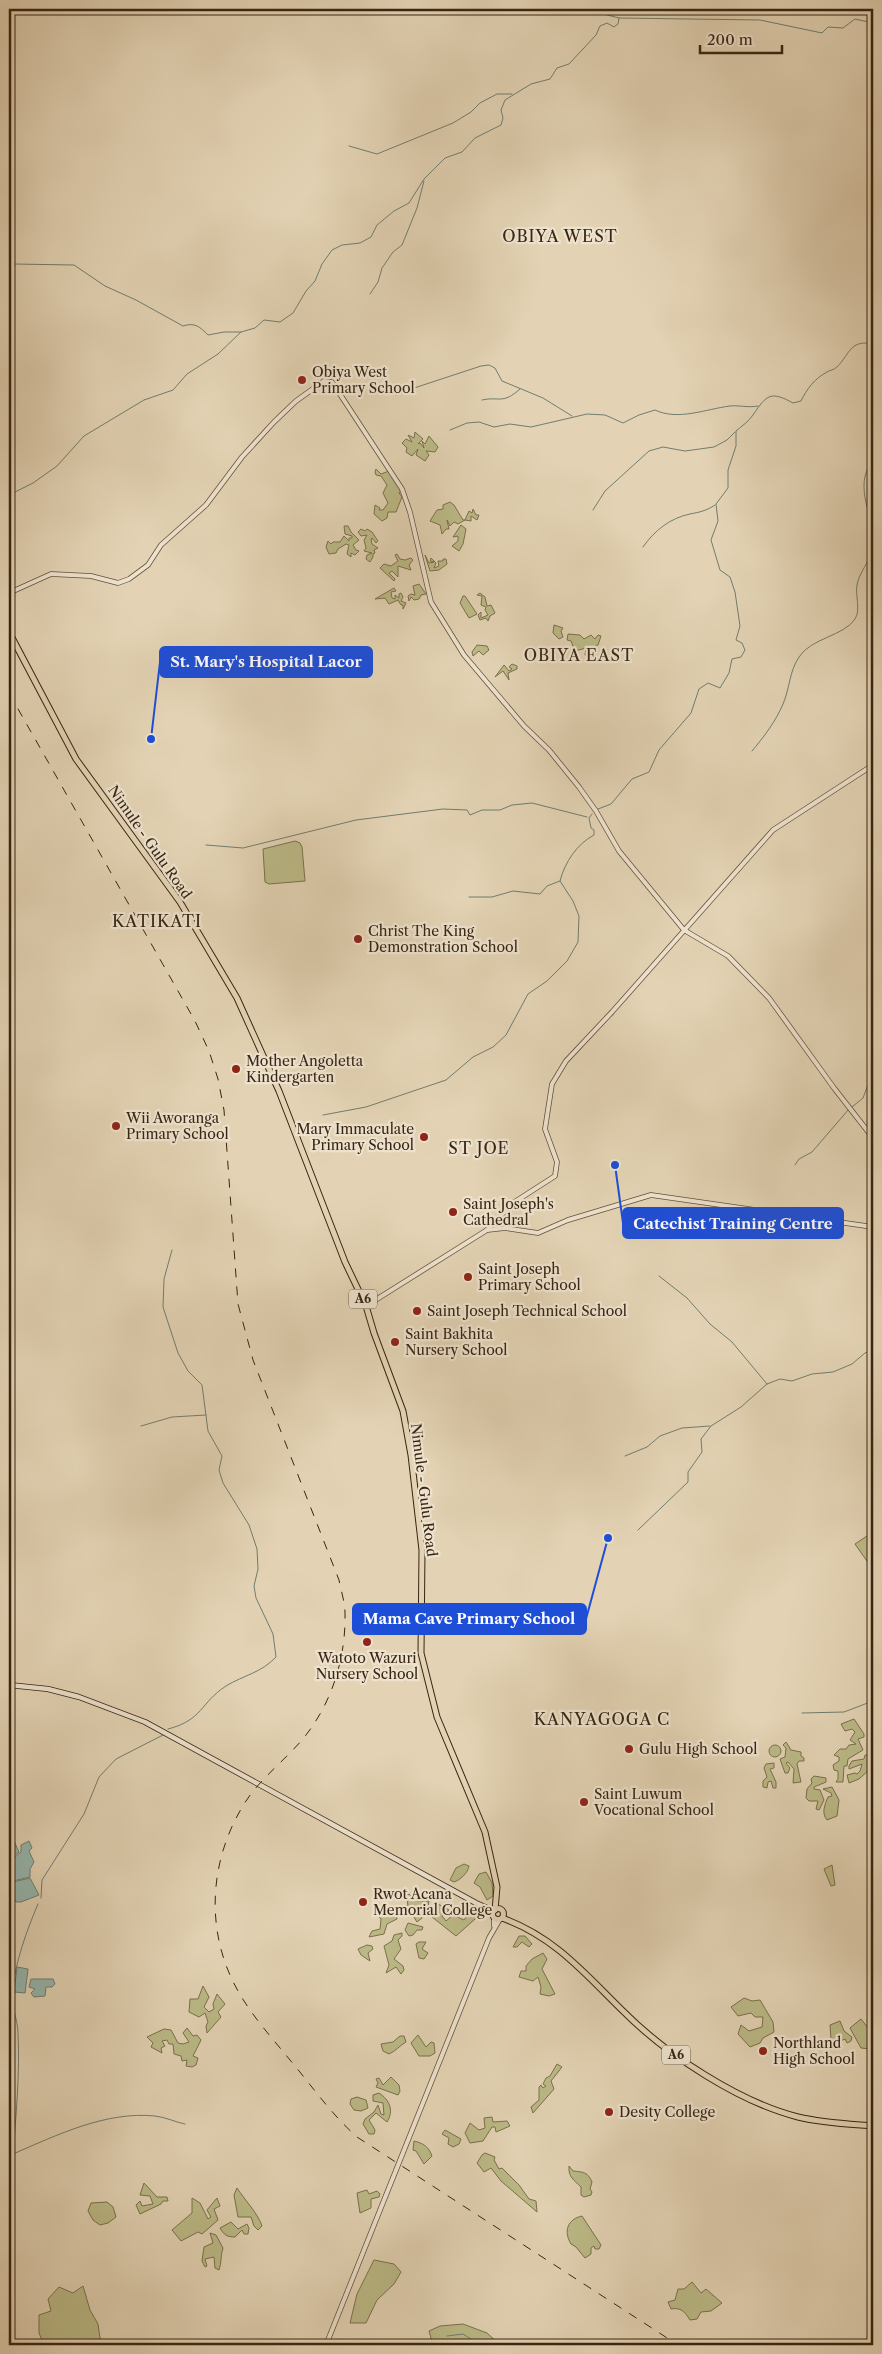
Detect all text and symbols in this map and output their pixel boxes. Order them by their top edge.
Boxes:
scale bar [700,22,782,54]
text: 200 m [707,30,753,49]
district label: OBIYA WEST [502,226,618,246]
place label: Obiya West Primary School [312,363,415,397]
marker: Obiya West Primary School [296,374,308,386]
district label: OBIYA EAST [524,645,634,665]
callout: St. Mary's Hospital Lacor [160,647,372,677]
text: St. Mary's Hospital Lacor [170,652,362,671]
street label: Nimule - Gulu Road [104,782,196,903]
district label: KATIKATI [112,911,202,931]
place label: Christ The King Demonstration School [368,922,518,956]
marker: Christ The King Demonstration School [352,933,364,945]
place label: Mother Angoletta Kindergarten [246,1052,364,1086]
marker: Mother Angoletta Kindergarten [230,1063,242,1075]
place label: Wii Aworanga Primary School [125,1109,229,1143]
marker: Wii Aworanga Primary School [110,1120,122,1132]
place label: Mary Immaculate Primary School [297,1120,414,1154]
marker: Mary Immaculate Primary School [418,1131,430,1143]
district label: ST JOE [448,1138,510,1158]
place label: Saint Joseph's Cathedral [463,1195,554,1229]
marker: Saint Joseph's Cathedral [447,1206,459,1218]
callout: Catechist Training Centre [623,1208,843,1238]
text: Catechist Training Centre [633,1214,833,1233]
place label: Saint Joseph Primary School [478,1260,581,1294]
marker: Saint Joseph Primary School [462,1271,474,1283]
road number: A6 [349,1290,377,1308]
place label: Saint Joseph Technical School [427,1302,627,1320]
marker: Saint Joseph Technical School [411,1305,423,1317]
place label: Saint Bakhita Nursery School [405,1325,508,1359]
marker: Saint Bakhita Nursery School [389,1336,401,1348]
street label: Nimule - Gulu Road [407,1422,441,1558]
callout: Mama Cave Primary School [353,1604,586,1634]
text: Mama Cave Primary School [363,1609,575,1628]
marker: Watoto Wazuri Nursery School [361,1636,373,1648]
place label: Watoto Wazuri Nursery School [316,1649,418,1683]
district label: KANYAGOGA C [534,1709,670,1729]
place label: Gulu High School [639,1740,757,1758]
marker: Gulu High School [623,1743,635,1755]
place label: Saint Luwum Vocational School [593,1785,714,1819]
marker: Saint Luwum Vocational School [578,1796,590,1808]
place label: Rwot Acana Memorial College [373,1885,493,1919]
marker: Rwot Acana Memorial College [357,1896,369,1908]
place label: Northland High School [773,2034,855,2068]
marker: Northland High School [757,2045,769,2057]
road number: A6 [662,2046,690,2064]
place label: Desity College [619,2103,715,2121]
marker: Desity College [603,2106,615,2118]

